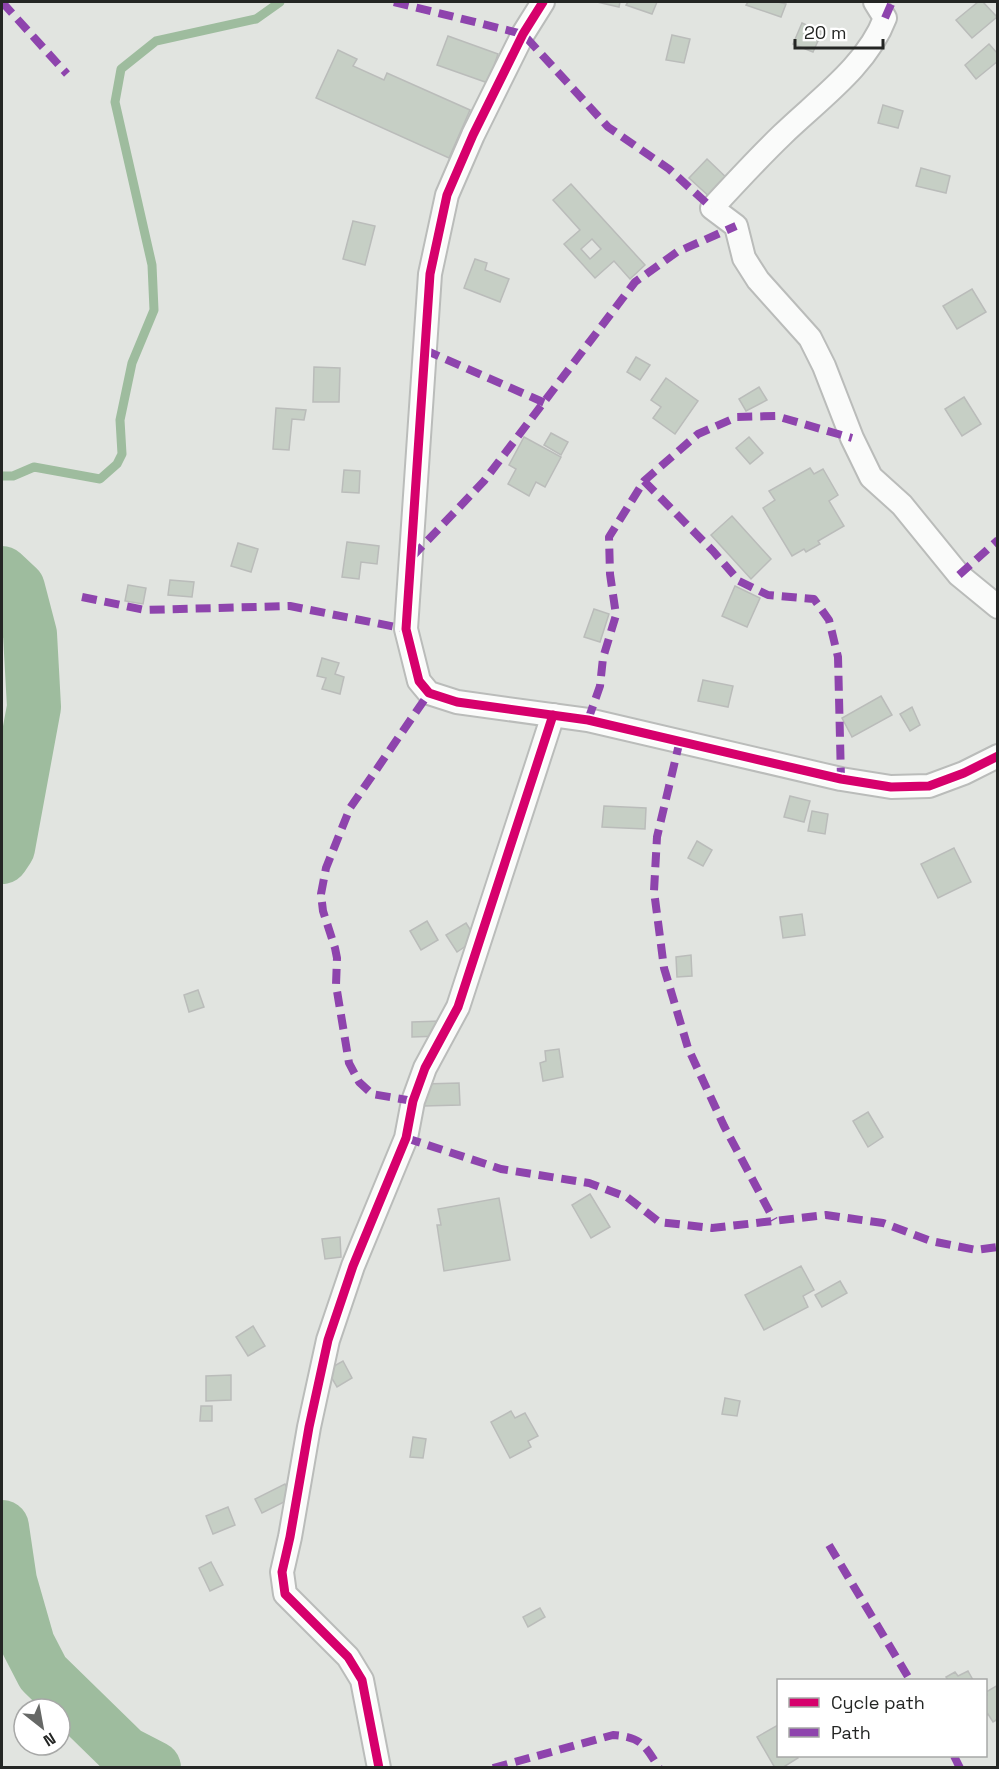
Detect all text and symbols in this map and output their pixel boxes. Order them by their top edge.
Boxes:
scale bar [795,12,884,50]
text: 20 m [804,21,847,44]
legend [777,1679,987,1757]
text: Cycle path [831,1691,925,1714]
north arrow [12,1697,72,1757]
text: Path [831,1721,871,1744]
text: N [39,1728,59,1751]

